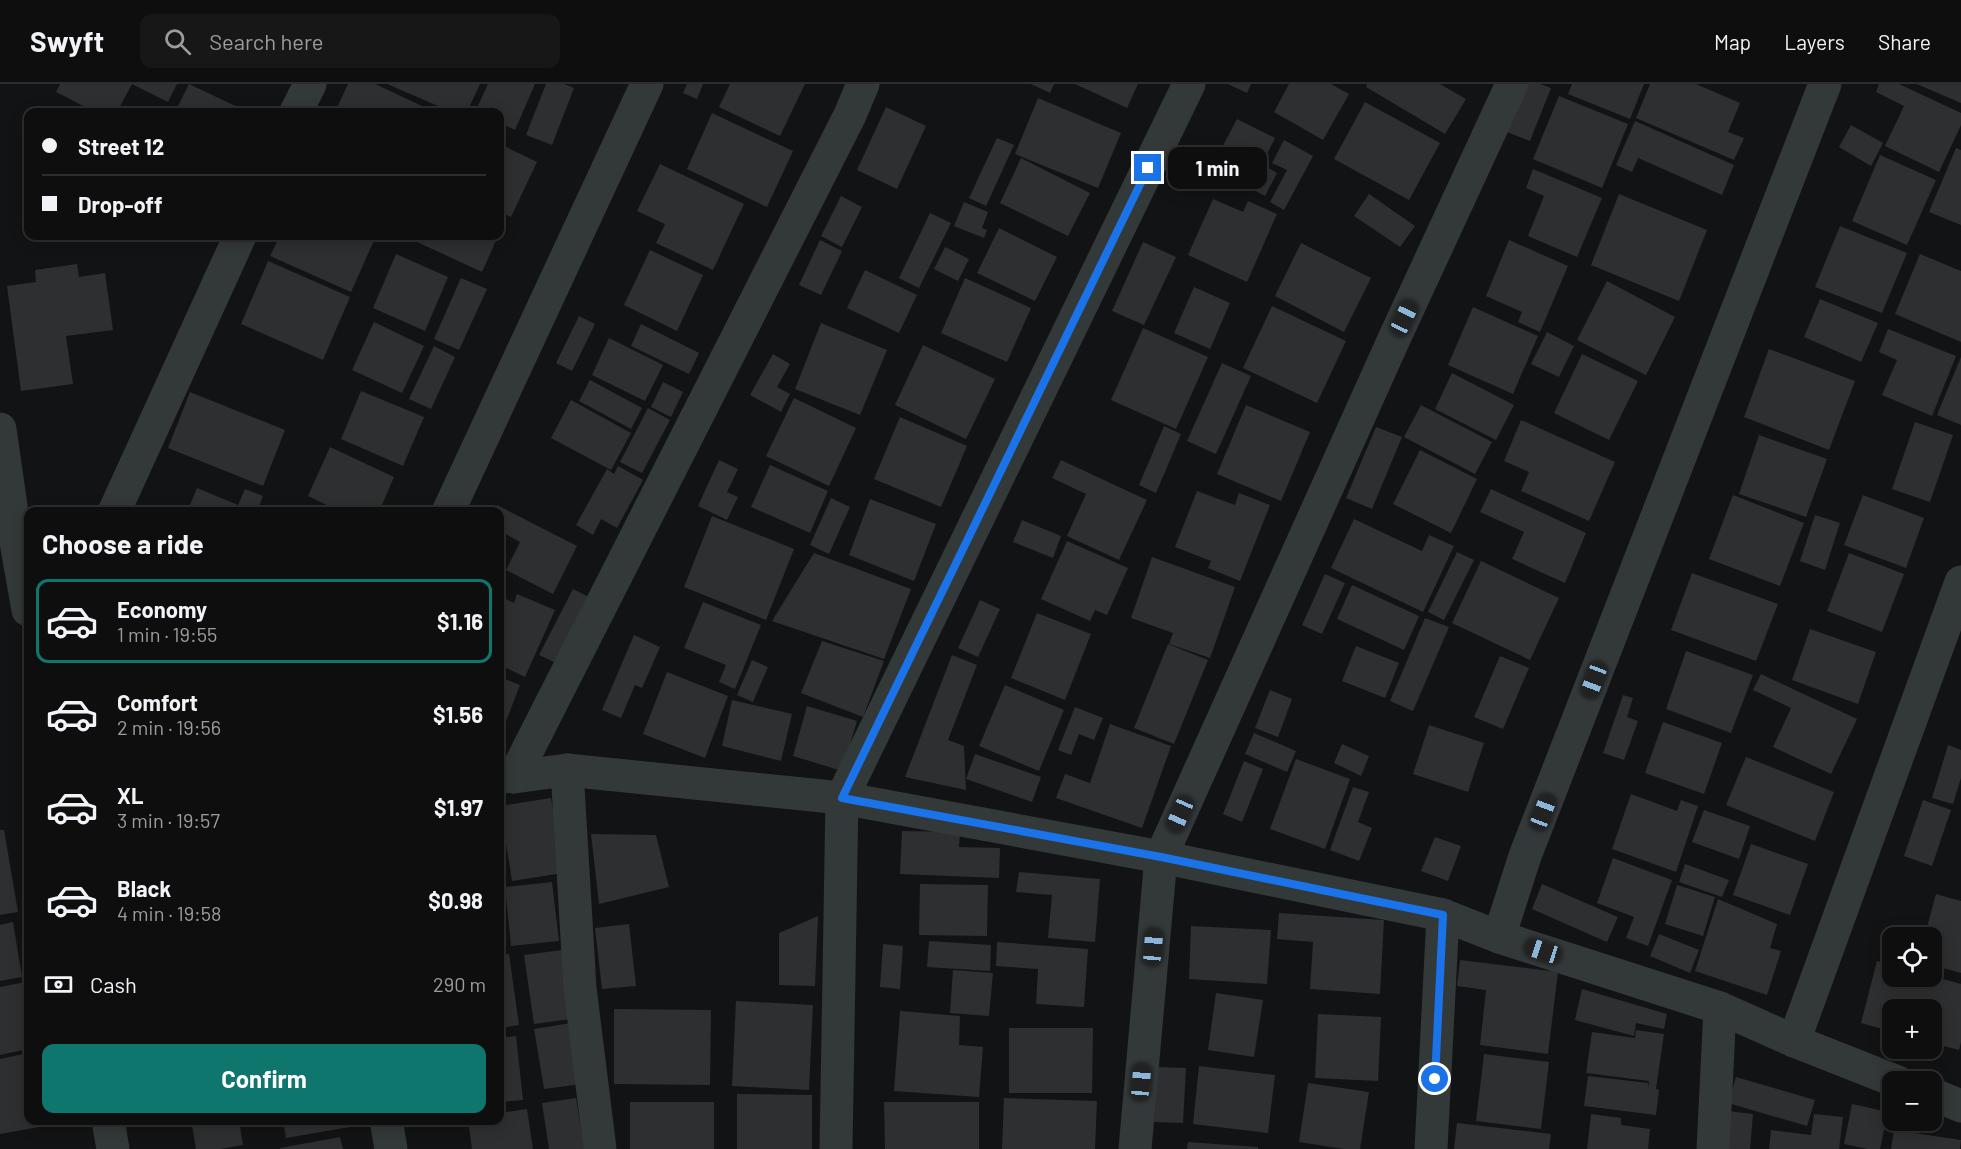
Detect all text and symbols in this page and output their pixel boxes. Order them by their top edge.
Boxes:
search box [140,14,560,68]
text: Swyft [30,24,104,58]
icon: search [161,25,194,58]
text: Search here [209,28,324,54]
text: Map [1714,29,1751,54]
text: Layers [1784,29,1845,54]
text: Share [1878,29,1931,54]
text: Street 12 [78,133,164,159]
callout: 1 min [1169,147,1268,189]
route end [1134,154,1161,181]
text: 1 min [1196,156,1239,180]
text: Drop-off [78,191,162,217]
car [1388,298,1420,338]
text: Choose a ride [42,527,204,559]
icon: car [45,594,99,648]
text: Economy [117,596,207,622]
text: $1.16 [437,608,483,634]
text: 1 min · 19:55 [117,622,217,646]
car [1579,660,1609,700]
icon: car [45,687,99,741]
text: Comfort [117,689,198,715]
text: $1.56 [433,701,483,727]
text: 2 min · 19:56 [117,715,221,739]
icon: car [45,780,99,834]
text: XL [117,782,143,808]
car [1528,792,1558,832]
text: $1.97 [434,794,483,820]
car [1164,794,1196,834]
text: 3 min · 19:57 [117,808,220,832]
icon: car [45,873,99,927]
text: Black [117,875,171,901]
text: $0.98 [428,887,483,913]
text: 4 min · 19:58 [117,901,222,925]
map controls [1882,927,1942,1131]
button: locate [1882,927,1942,987]
car [1142,928,1164,966]
car [1523,937,1563,965]
icon: cash [42,968,75,1001]
text: Cash [90,971,137,997]
text: 290 m [433,972,486,996]
button: + [1882,999,1942,1059]
button: Confirm [42,1044,486,1113]
car [1130,1063,1152,1101]
route start [1421,1065,1448,1092]
button: − [1882,1071,1942,1131]

